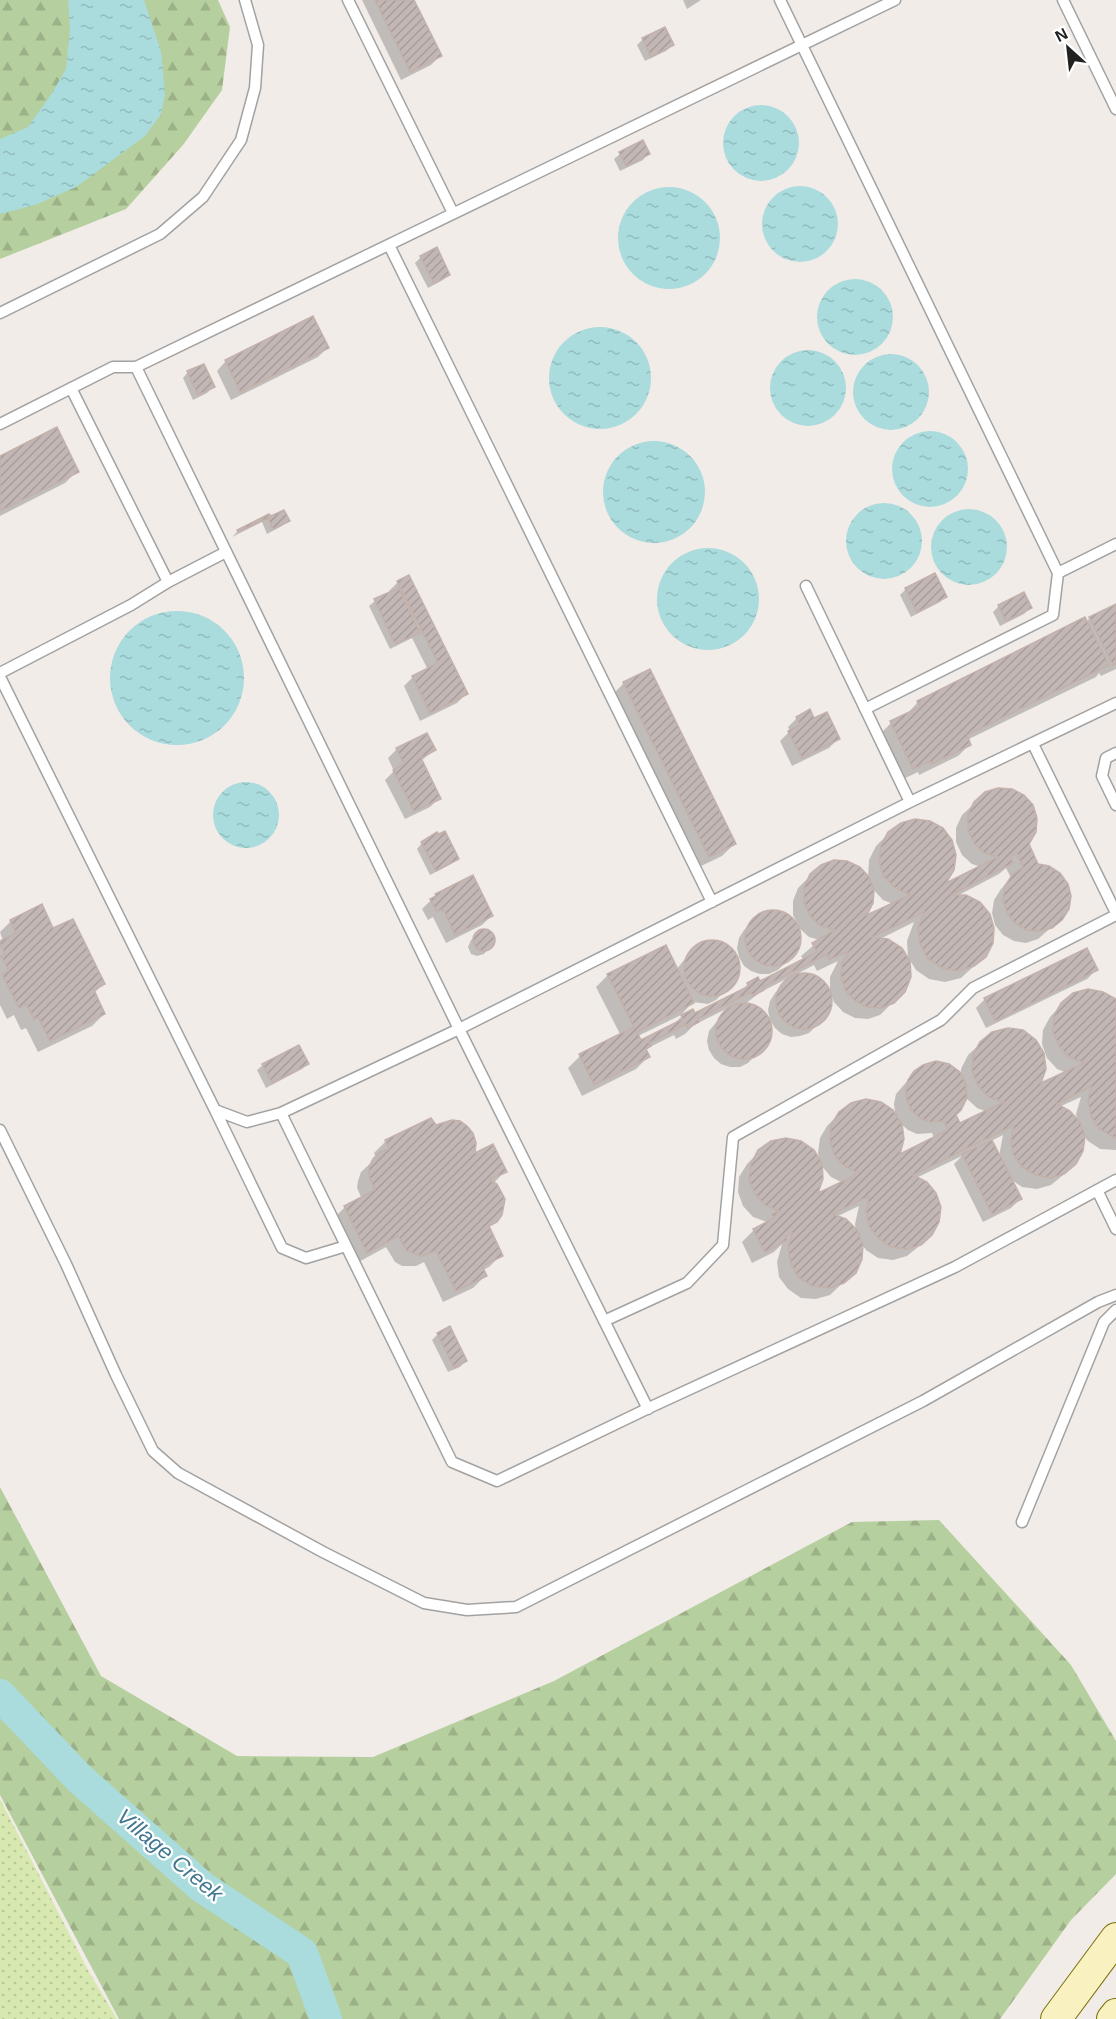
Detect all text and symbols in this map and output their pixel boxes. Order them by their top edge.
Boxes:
north arrow [1038,18,1098,78]
text: N [1052,25,1070,45]
water label: Village Creek [112,1803,229,1907]

